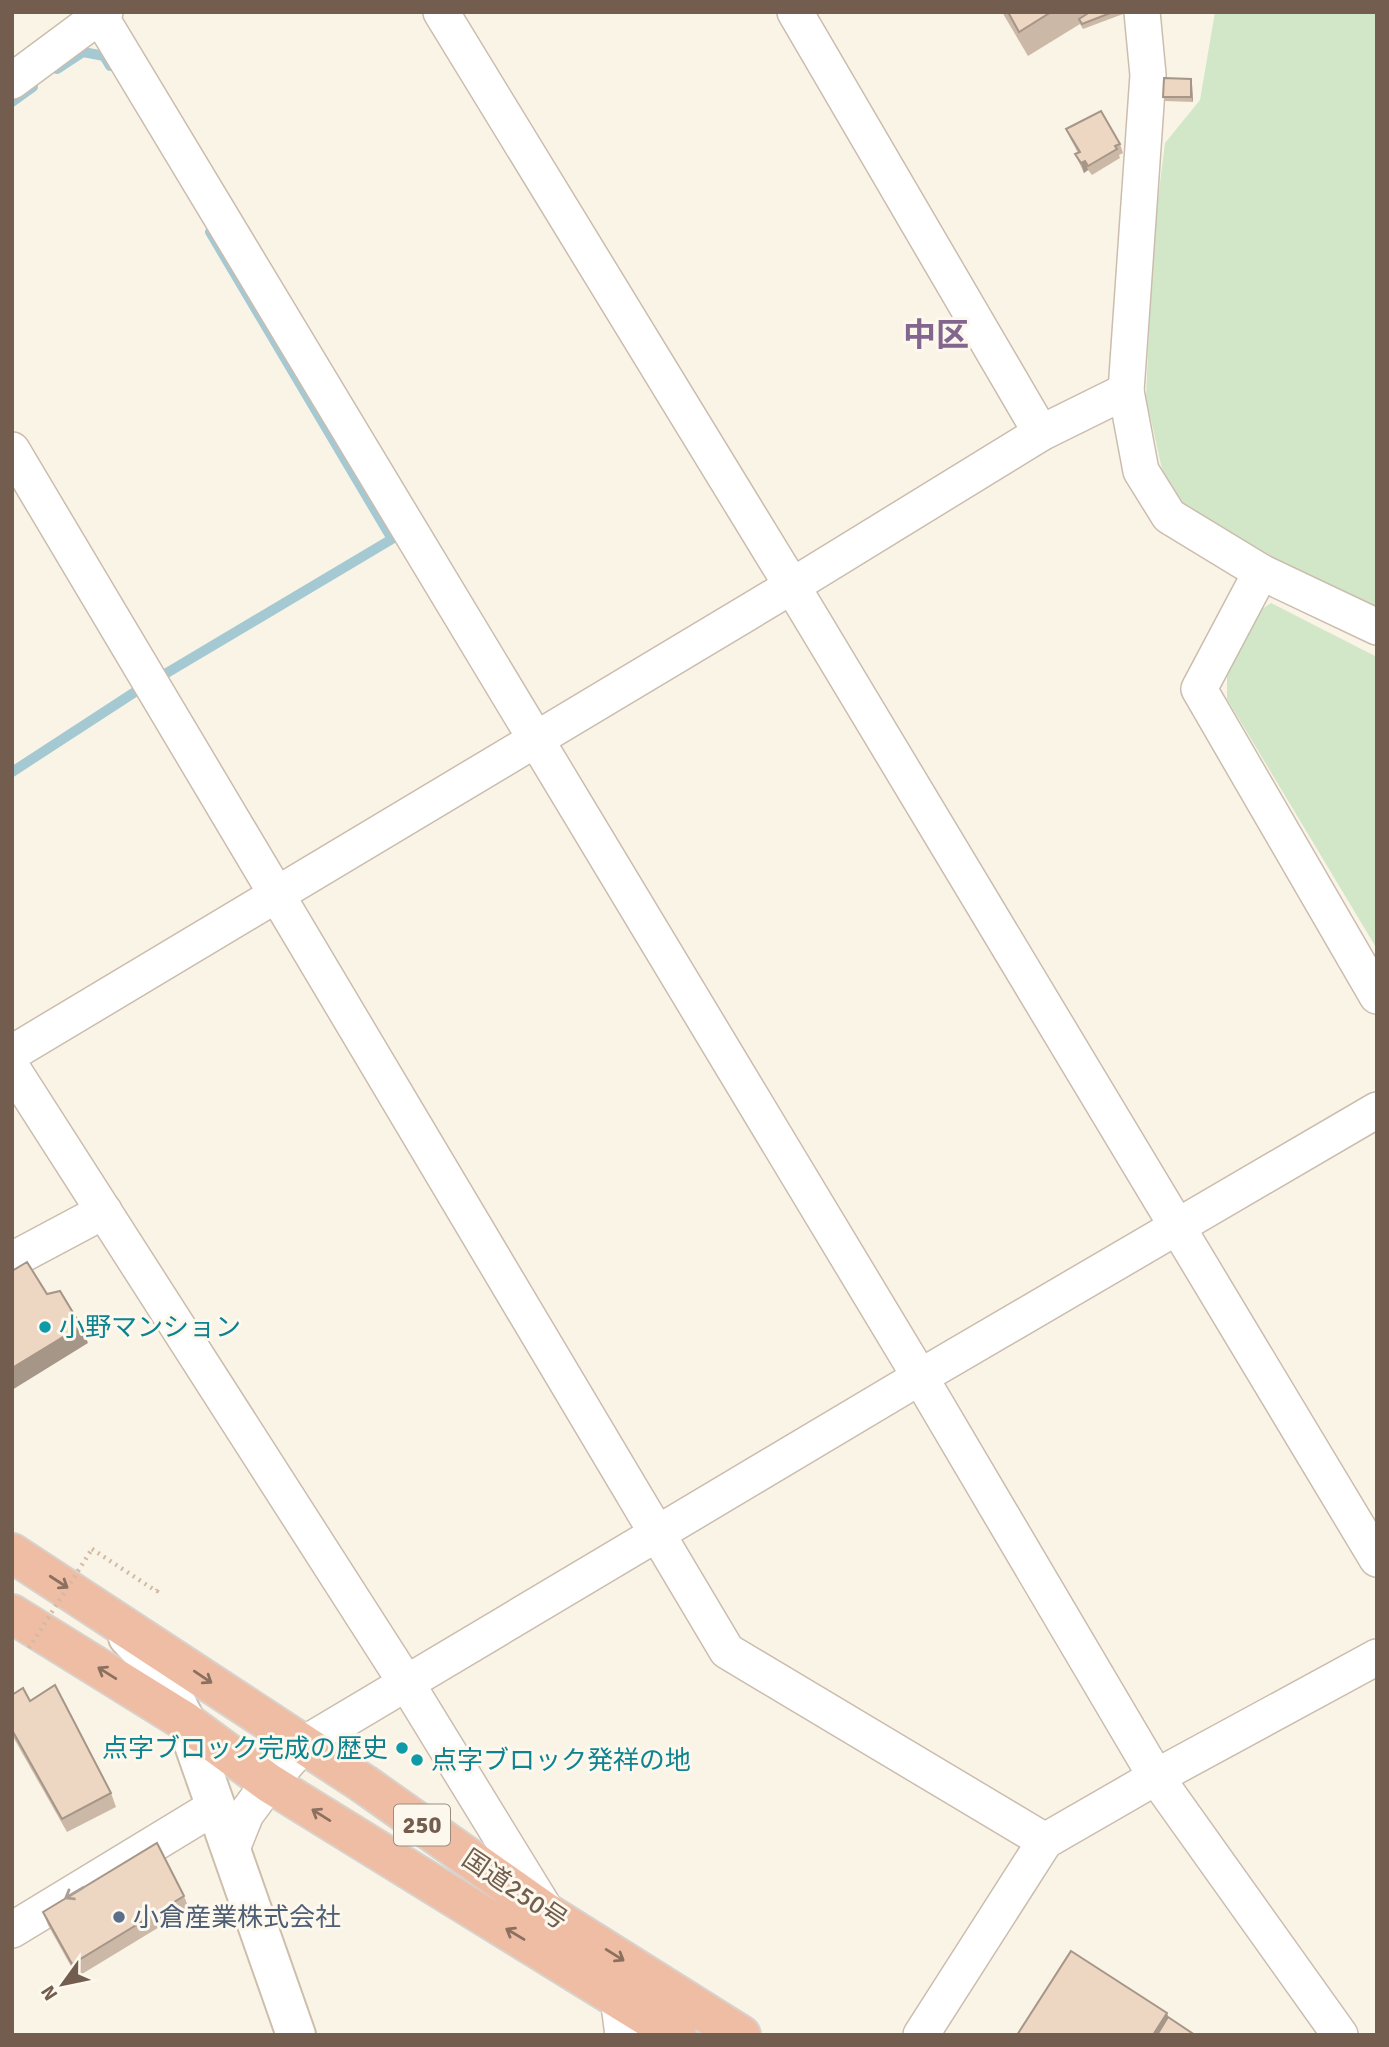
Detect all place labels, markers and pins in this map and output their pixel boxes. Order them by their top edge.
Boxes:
place label: 小野マンション [59,1312,241,1344]
marker: 小野マンション [37,1319,53,1335]
place label: 点字ブロック完成の歴史 [102,1733,388,1765]
marker: 点字ブロック完成の歴史 [394,1740,410,1756]
place label: 点字ブロック発祥の地 [431,1745,691,1777]
marker: 点字ブロック発祥の地 [409,1752,425,1768]
place label: 小倉産業株式会社 [133,1902,341,1934]
marker: 小倉産業株式会社 [111,1909,127,1925]

